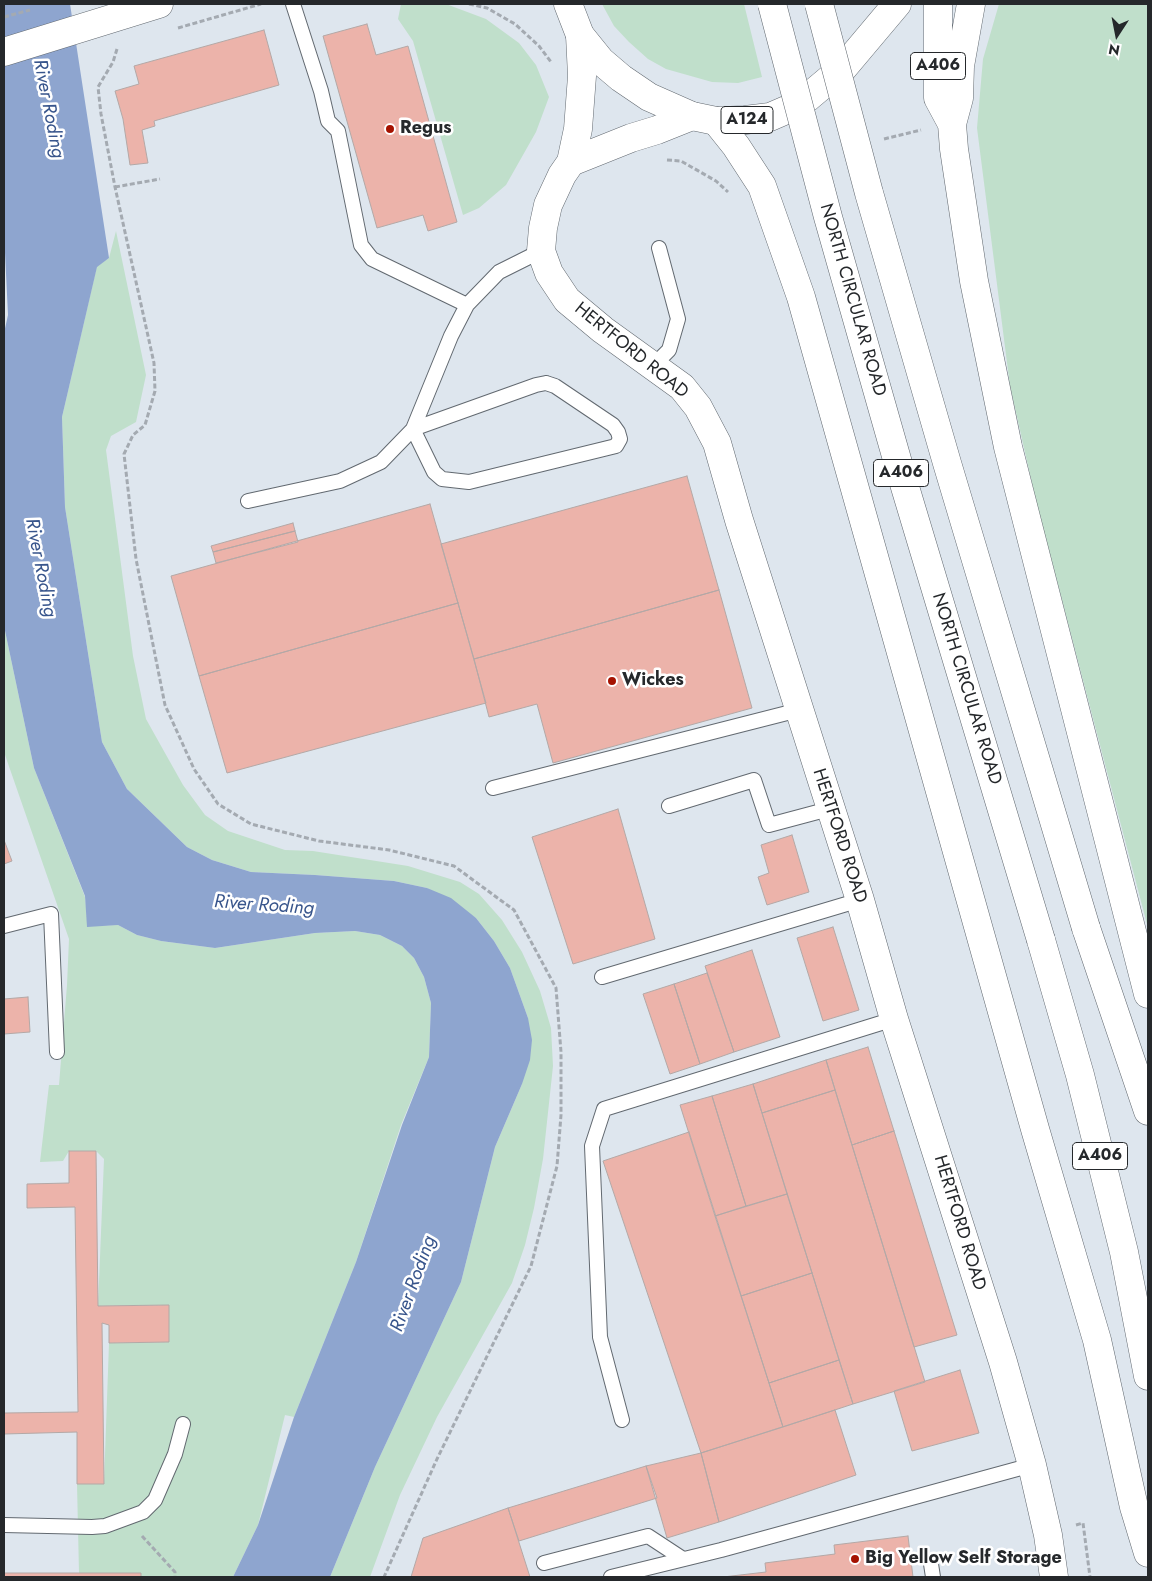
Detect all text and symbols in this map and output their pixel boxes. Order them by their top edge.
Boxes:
north arrow [1092,10,1142,60]
text: N [1107,39,1122,61]
road number: A406 [910,52,966,80]
water label: River Roding [27,58,69,160]
road number: A124 [721,106,773,134]
place label: Regus [400,118,451,140]
marker: Regus [384,123,396,135]
street label: NORTH CIRCULAR ROAD [814,201,890,399]
street label: HERTFORD ROAD [570,299,692,403]
road number: A406 [874,459,928,486]
water label: River Roding [19,517,61,619]
street label: NORTH CIRCULAR ROAD [927,591,1005,787]
place label: Wickes [622,670,684,692]
marker: Wickes [606,675,618,687]
street label: HERTFORD ROAD [807,766,871,906]
water label: River Roding [213,891,315,921]
road number: A406 [1072,1142,1128,1170]
street label: HERTFORD ROAD [928,1153,990,1293]
water label: River Roding [386,1233,442,1335]
place label: Big Yellow Self Storage [865,1548,1062,1570]
marker: Big Yellow Self Storage [849,1553,861,1565]

